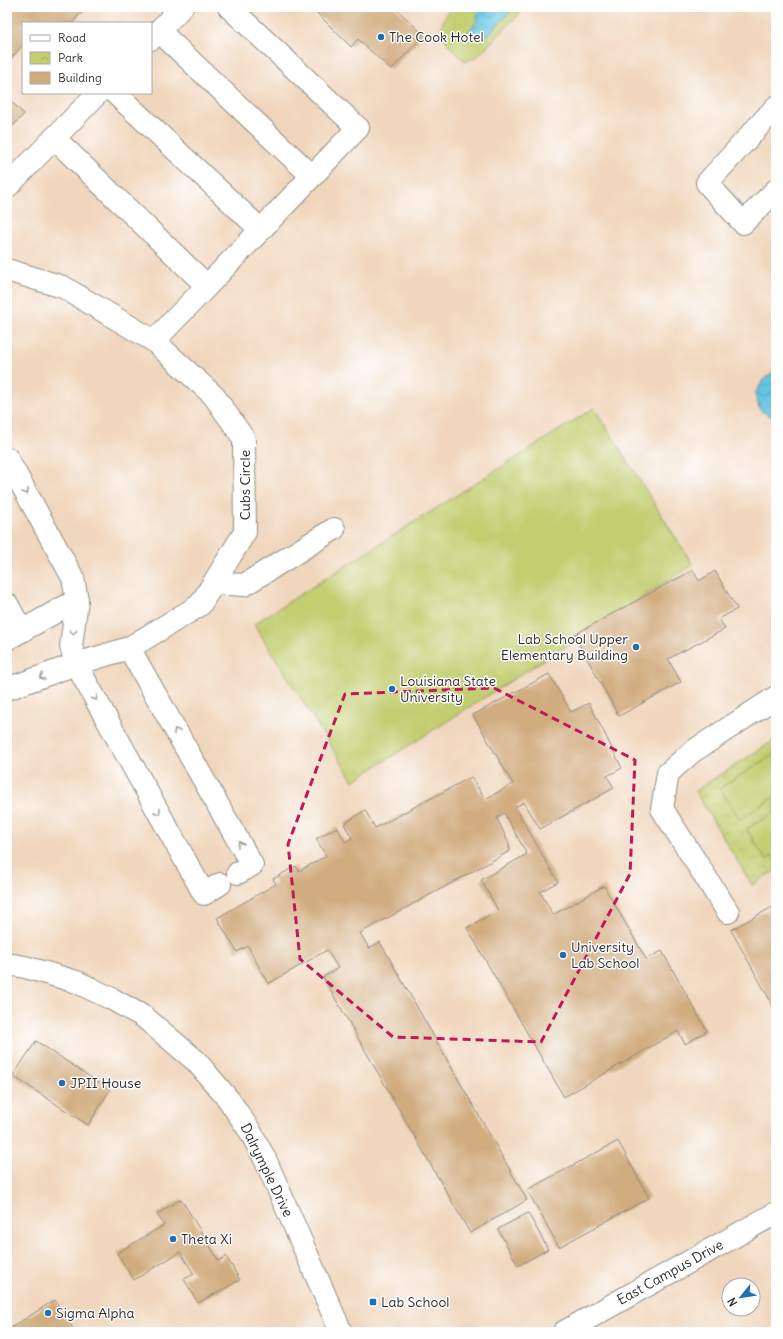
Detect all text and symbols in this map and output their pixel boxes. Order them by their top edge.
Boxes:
legend [22,22,152,94]
place label: The Cook Hotel [389,28,484,46]
text: Road [58,30,86,45]
marker: The Cook Hotel [376,32,386,42]
text: Park [58,50,83,65]
text: Building [58,70,102,85]
street label: Cubs Circle [236,450,254,520]
one-way arrow [21,488,29,495]
one-way arrow [69,629,78,635]
place label: Lab School Upper Elementary Building [501,630,628,664]
marker: Lab School Upper Elementary Building [631,642,641,652]
one-way arrow [38,672,45,680]
place label: Louisiana State University [400,672,496,706]
marker: Louisiana State University [387,684,397,694]
one-way arrow [91,694,98,701]
one-way arrow [174,728,181,735]
one-way arrow [154,808,161,815]
one-way arrow [238,841,245,848]
place label: University Lab School [571,938,639,972]
marker: University Lab School [558,950,568,960]
place label: JPII House [70,1074,141,1092]
marker: JPII House [57,1078,67,1088]
street label: Dalrymple Drive [237,1120,297,1220]
place label: Theta Xi [181,1230,232,1248]
marker: Theta Xi [168,1234,178,1244]
street label: East Campus Drive [614,1235,726,1309]
north arrow [721,1277,761,1317]
place label: Lab School [381,1293,449,1311]
text: N [724,1295,740,1309]
marker: Lab School [368,1297,378,1307]
place label: Sigma Alpha [56,1304,135,1322]
marker: Sigma Alpha [43,1308,53,1318]

